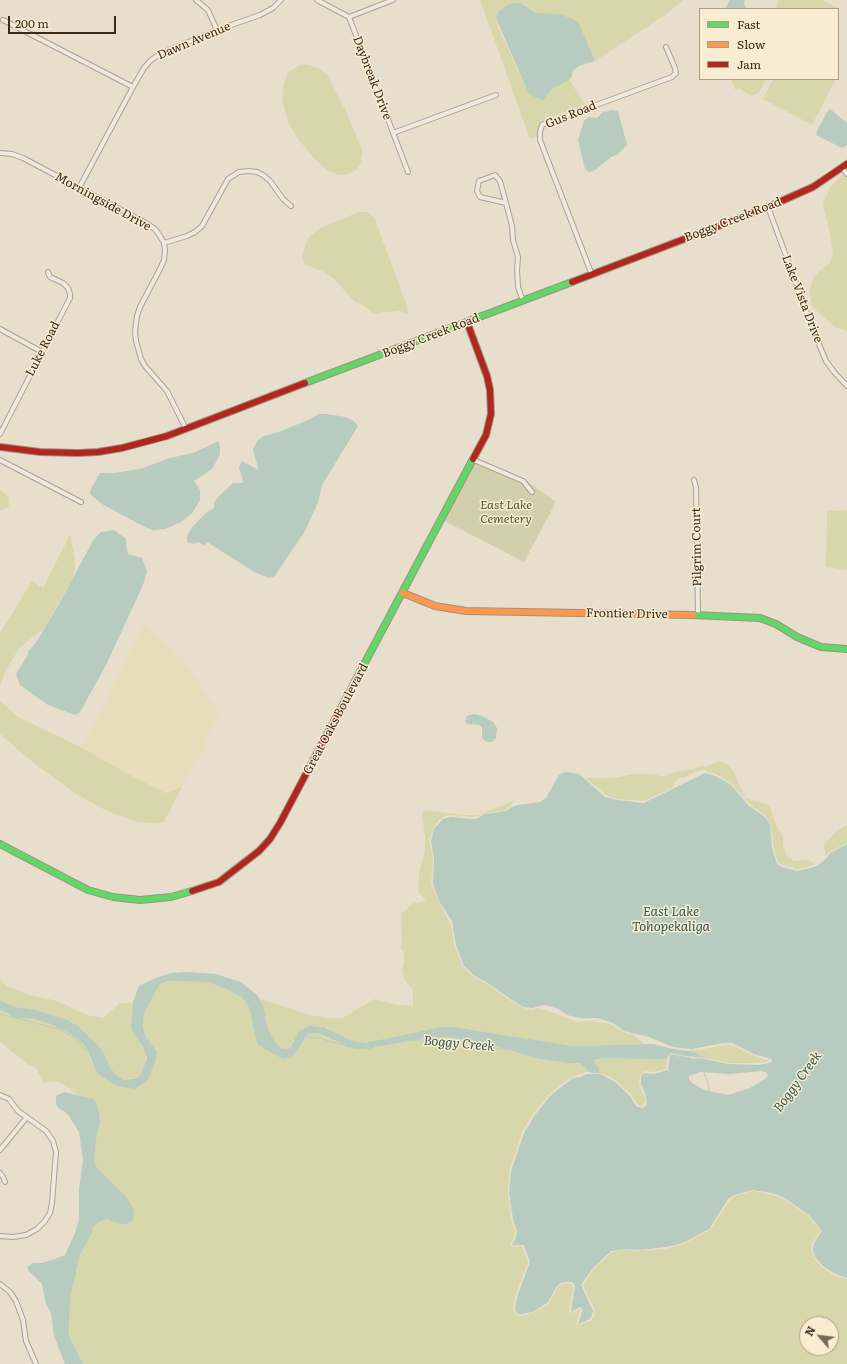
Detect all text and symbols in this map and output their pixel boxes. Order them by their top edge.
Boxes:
scale bar [10,8,118,34]
legend [699,8,839,80]
text: 200 m [15,14,49,32]
text: Fast [737,15,760,33]
street label: Dawn Avenue [155,19,233,63]
street label: Daybreak Drive [349,34,395,122]
text: Slow [737,35,765,53]
text: Jam [737,55,761,73]
street label: Gus Road [543,98,599,132]
street label: Morningside Drive [52,170,154,234]
street label: Boggy Creek Road [682,195,784,245]
street label: Lake Vista Drive [779,253,825,345]
street label: Boggy Creek Road [380,311,482,361]
street label: Luke Road [23,319,63,379]
park label: East Lake Cemetery [480,498,532,526]
street label: Pilgrim Court [689,507,705,587]
street label: Frontier Drive [586,606,668,622]
street label: Great Oaks Boulevard [301,661,371,777]
water label: East Lake Tohopekaliga [632,904,710,935]
water label: Boggy Creek [423,1033,495,1055]
water label: Boggy Creek [771,1049,825,1115]
north arrow [799,1316,839,1356]
text: N [800,1323,819,1339]

